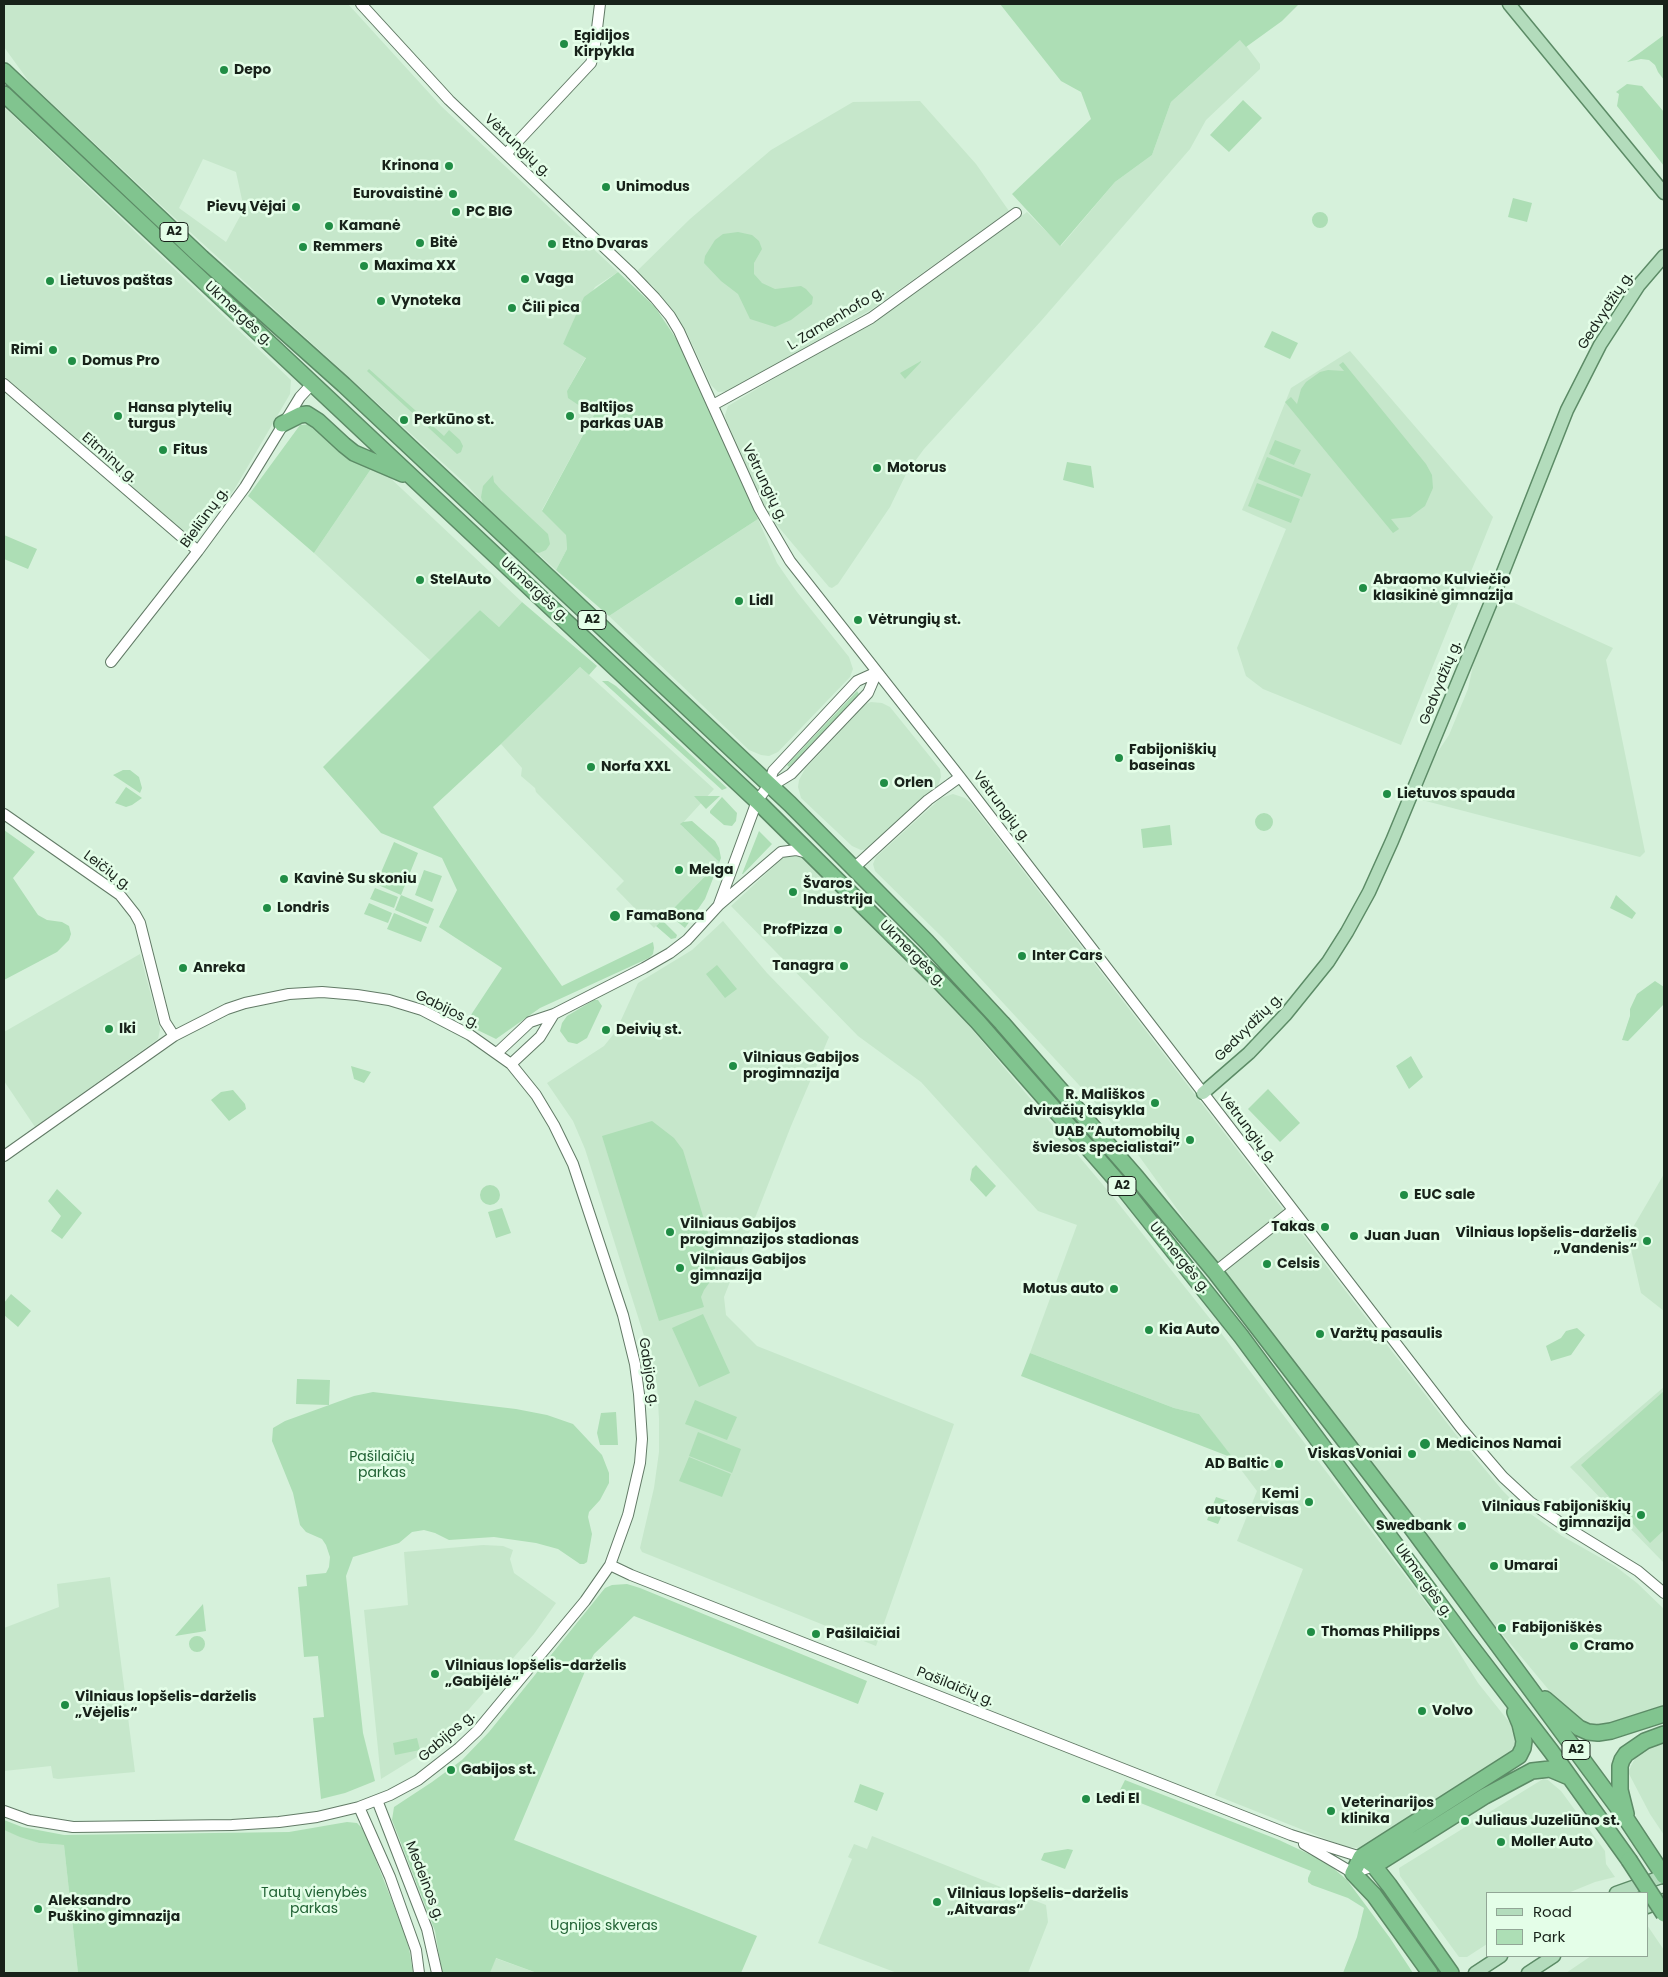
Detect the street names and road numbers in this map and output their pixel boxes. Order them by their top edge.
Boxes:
street label: Vėtrungių g. [480,111,554,181]
road number: A2 [160,222,188,242]
street label: Gedvydžių g. [1575,269,1637,353]
street label: Ukmergės g. [201,278,275,350]
street label: L. Zamenhofo g. [785,284,887,354]
street label: Eitminų g. [78,429,140,487]
street label: Vėtrungių g. [738,441,790,525]
street label: Bieliūnų g. [177,484,233,552]
street label: Ukmergės g. [497,554,571,626]
road number: A2 [578,610,606,630]
street label: Gedvydžių g. [1417,639,1465,727]
street label: Vėtrungių g. [969,768,1033,846]
street label: Leičių g. [80,848,134,894]
street label: Ukmergės g. [875,917,949,991]
street label: Gabijos g. [412,987,482,1033]
street label: Gedvydžių g. [1212,991,1286,1065]
street label: Vėtrungių g. [1214,1090,1280,1166]
road number: A2 [1108,1176,1136,1196]
street label: Ukmergės g. [1145,1219,1213,1297]
street label: Gabijos g. [634,1337,662,1407]
street label: Ukmergės g. [1391,1541,1455,1621]
street label: Pašilaičių g. [914,1664,996,1710]
street label: Gabijos g. [415,1708,479,1766]
road number: A2 [1562,1740,1590,1760]
street label: Medeinos g. [401,1839,447,1923]

